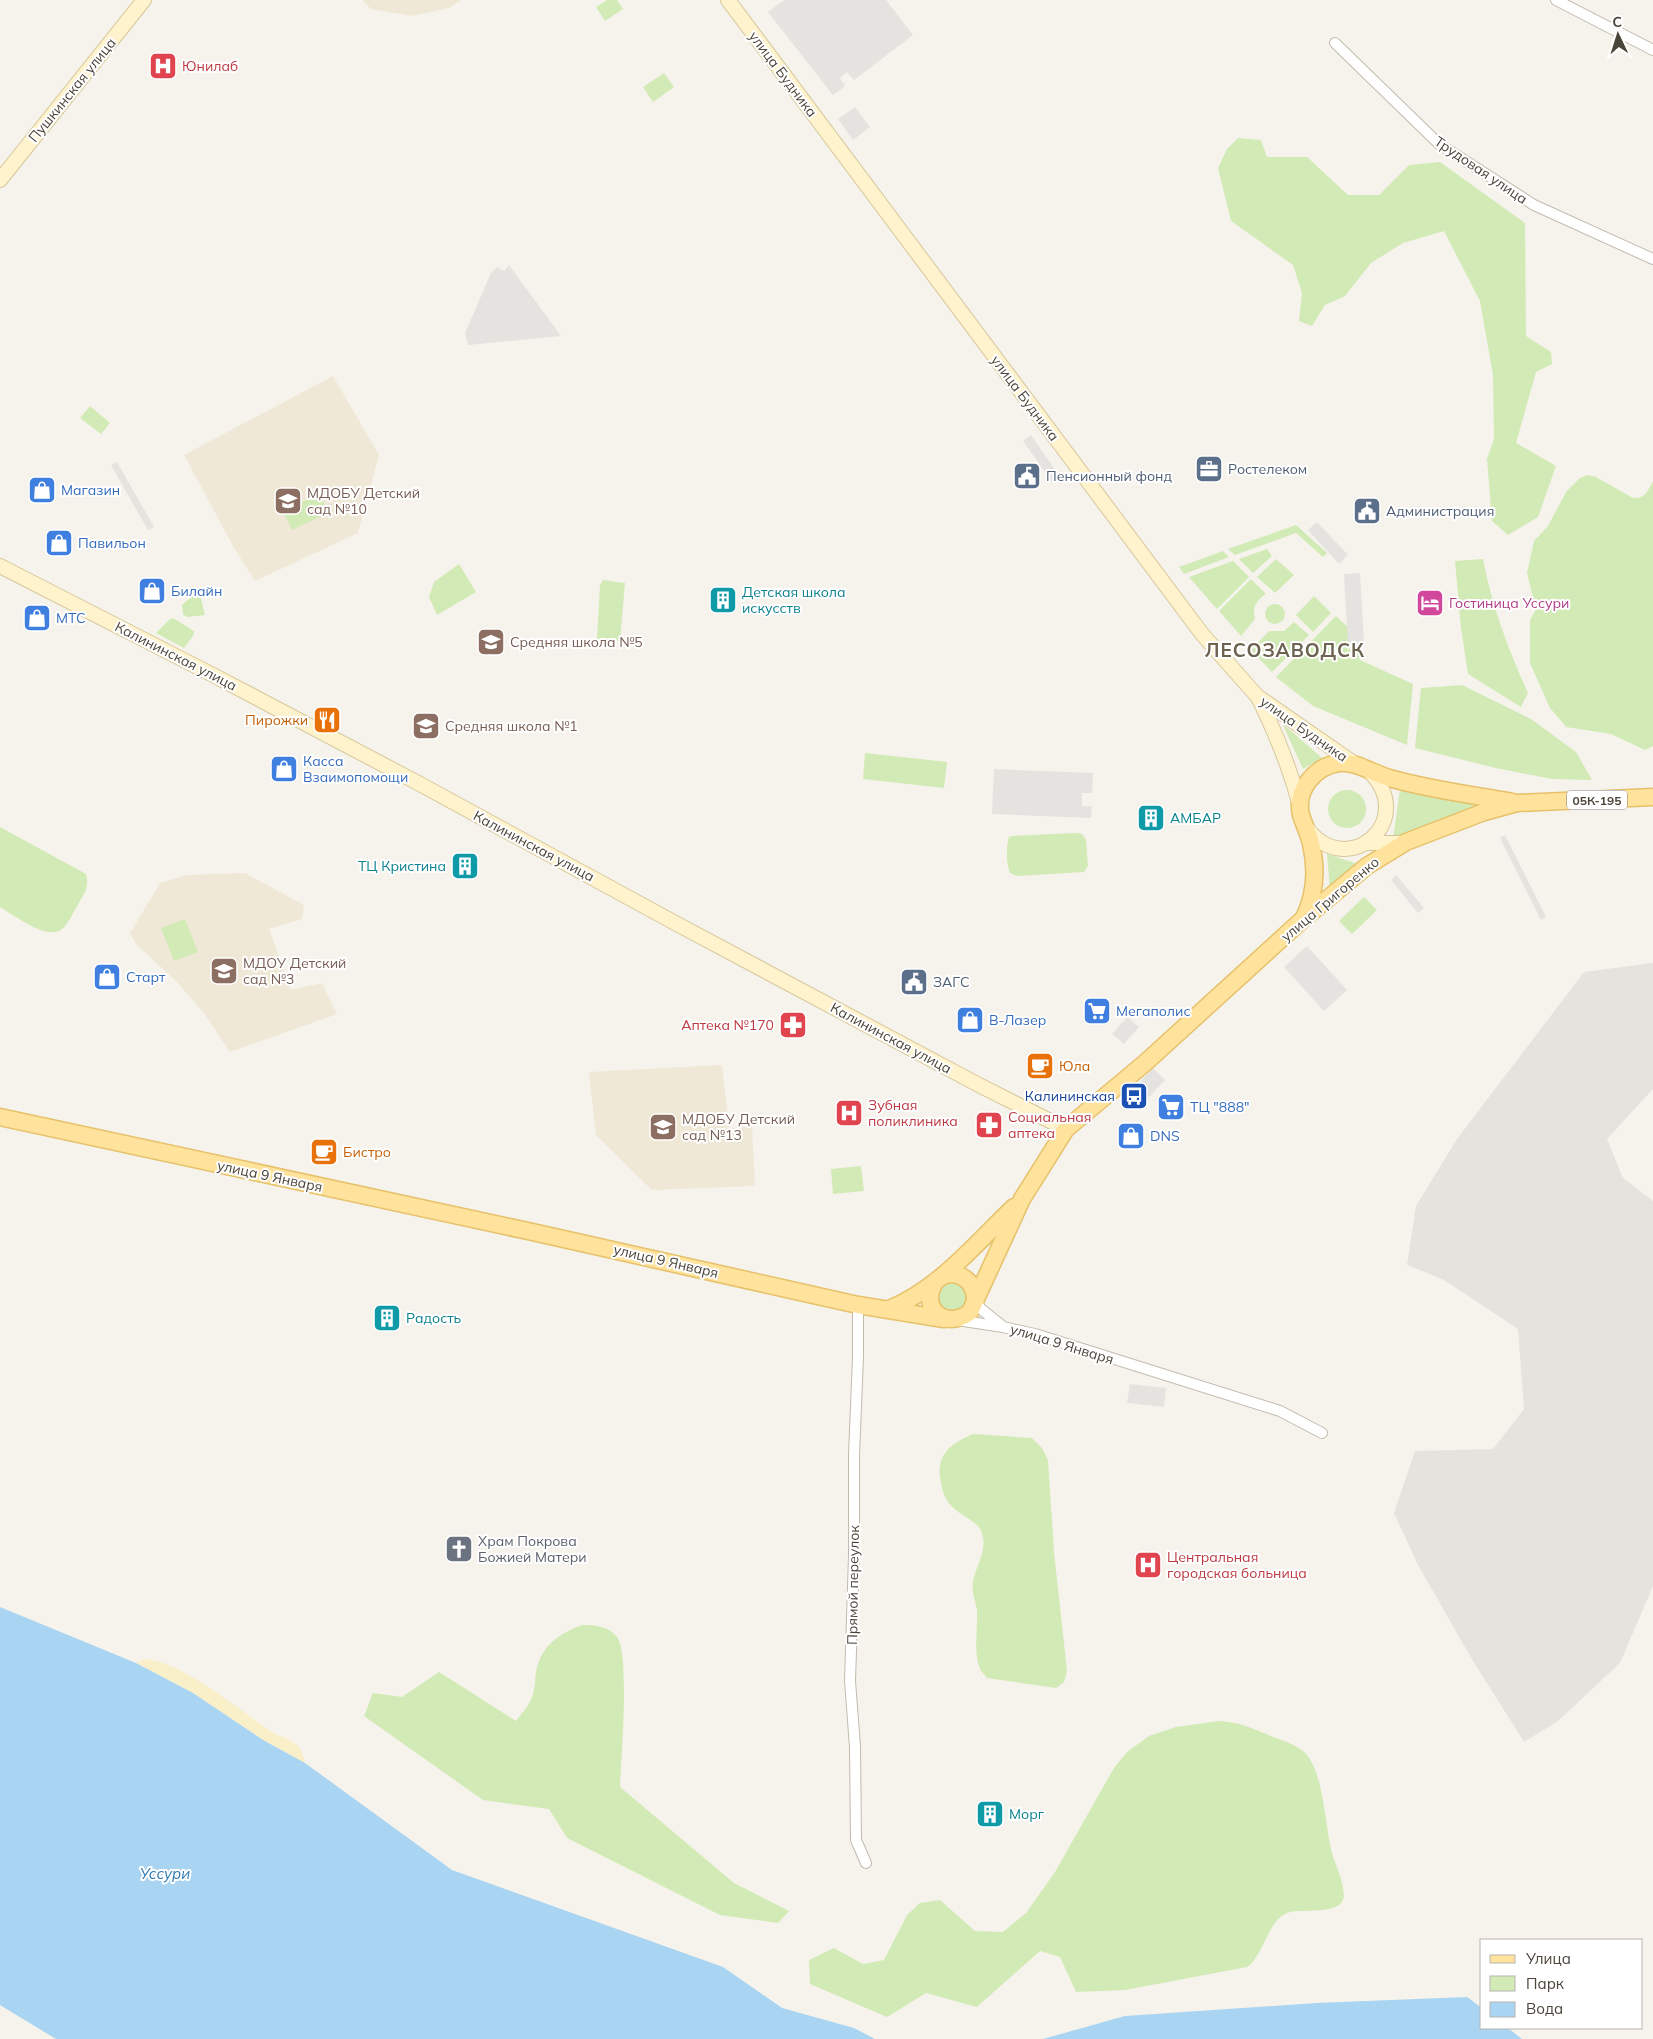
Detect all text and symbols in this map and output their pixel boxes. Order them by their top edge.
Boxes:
north arrow [1593,10,1643,60]
text: С [1612,13,1623,31]
street label: улица Будника [745,28,821,120]
street label: Пушкинская улица [24,34,120,146]
hospital icon: Юнилаб [148,51,178,81]
place label: Юнилаб [182,57,238,75]
street label: Трудовая улица [1431,132,1531,208]
street label: улица Будника [987,352,1063,444]
office icon: Ростелеком [1194,454,1224,484]
place label: Ростелеком [1228,460,1307,478]
public building icon: Пенсионный фонд [1012,461,1042,491]
place label: Пенсионный фонд [1046,467,1172,485]
shop icon: Магазин [27,475,57,505]
place label: Магазин [61,481,120,499]
place label: МДОБУ Детский сад №10 [307,484,420,518]
school or university icon: МДОБУ Детский сад №10 [273,486,303,516]
public building icon: Администрация [1352,496,1382,526]
place label: Администрация [1386,502,1494,520]
shop icon: Павильон [44,528,74,558]
place label: Павильон [78,534,146,552]
shop icon: Билайн [137,576,167,606]
place label: Билайн [171,582,222,600]
place label: Детская школа искусств [742,583,846,617]
building icon: Детская школа искусств [708,585,738,615]
hotel icon: Гостиница Уссури [1415,588,1445,618]
place label: Гостиница Уссури [1449,594,1569,612]
shop icon: МТС [22,603,52,633]
place label: МТС [56,609,85,627]
street label: Калининская улица [112,617,240,695]
school or university icon: Средняя школа №5 [476,627,506,657]
place label: Средняя школа №5 [510,633,643,651]
district label: ЛЕСОЗАВОДСК [1205,638,1365,662]
street label: улица Будника [1257,692,1351,766]
restaurant icon: Пирожки [312,705,342,735]
place label: Пирожки [245,711,308,729]
school or university icon: Средняя школа №1 [411,711,441,741]
place label: Средняя школа №1 [445,717,578,735]
place label: Касса Взаимопомощи [303,752,408,786]
shop icon: Касса Взаимопомощи [269,754,299,784]
road number: 05К-195 [1567,790,1627,810]
building icon: АМБАР [1136,803,1166,833]
street label: Калининская улица [470,806,598,886]
place label: АМБАР [1170,809,1221,827]
building icon: ТЦ Кристина [450,851,480,881]
street label: улица Григоренко [1277,853,1383,945]
place label: ТЦ Кристина [358,857,446,875]
place label: МДОУ Детский сад №3 [243,954,346,988]
school or university icon: МДОУ Детский сад №3 [209,956,239,986]
shop icon: Старт [92,962,122,992]
public building icon: ЗАГС [899,967,929,997]
place label: Старт [126,968,166,986]
place label: ЗАГС [933,973,970,991]
supermarket icon: Мегаполис [1082,996,1112,1026]
street label: Калининская улица [827,998,955,1078]
place label: Мегаполис [1116,1002,1190,1020]
shop icon: В-Лазер [955,1005,985,1035]
pharmacy icon: Аптека №170 [778,1010,808,1040]
place label: В-Лазер [989,1011,1046,1029]
place label: Аптека №170 [681,1016,774,1034]
cafe icon: Юла [1025,1051,1055,1081]
place label: Юла [1059,1057,1090,1075]
bus stop icon: Калининская [1119,1081,1149,1111]
place label: Калининская [1025,1087,1115,1105]
supermarket icon: ТЦ "888" [1156,1092,1186,1122]
place label: Зубная поликлиника [868,1096,958,1130]
hospital icon: Зубная поликлиника [834,1098,864,1128]
place label: ТЦ "888" [1190,1098,1250,1116]
place label: Социальная аптека [1008,1108,1092,1142]
place label: МДОБУ Детский сад №13 [682,1110,795,1144]
pharmacy icon: Социальная аптека [974,1110,1004,1140]
school or university icon: МДОБУ Детский сад №13 [648,1112,678,1142]
shop icon: DNS [1116,1121,1146,1151]
place label: DNS [1150,1127,1180,1145]
cafe icon: Бистро [309,1137,339,1167]
place label: Бистро [343,1143,391,1161]
street label: улица 9 Января [216,1156,324,1196]
street label: улица 9 Января [612,1240,720,1282]
building icon: Радость [372,1303,402,1333]
place label: Радость [406,1309,462,1327]
street label: улица 9 Января [1008,1320,1116,1368]
street label: Прямой переулок [843,1524,863,1645]
place label: Храм Покрова Божией Матери [478,1532,587,1566]
church icon: Храм Покрова Божией Матери [444,1534,474,1564]
place label: Центральная городская больница [1167,1548,1307,1582]
hospital icon: Центральная городская больница [1133,1550,1163,1580]
building icon: Морг [975,1799,1005,1829]
place label: Морг [1009,1805,1045,1823]
water label: Уссури [140,1864,190,1883]
legend [1480,1939,1643,2029]
text: Улица [1525,1949,1571,1968]
text: Парк [1526,1974,1565,1993]
text: Вода [1526,1999,1563,2018]

